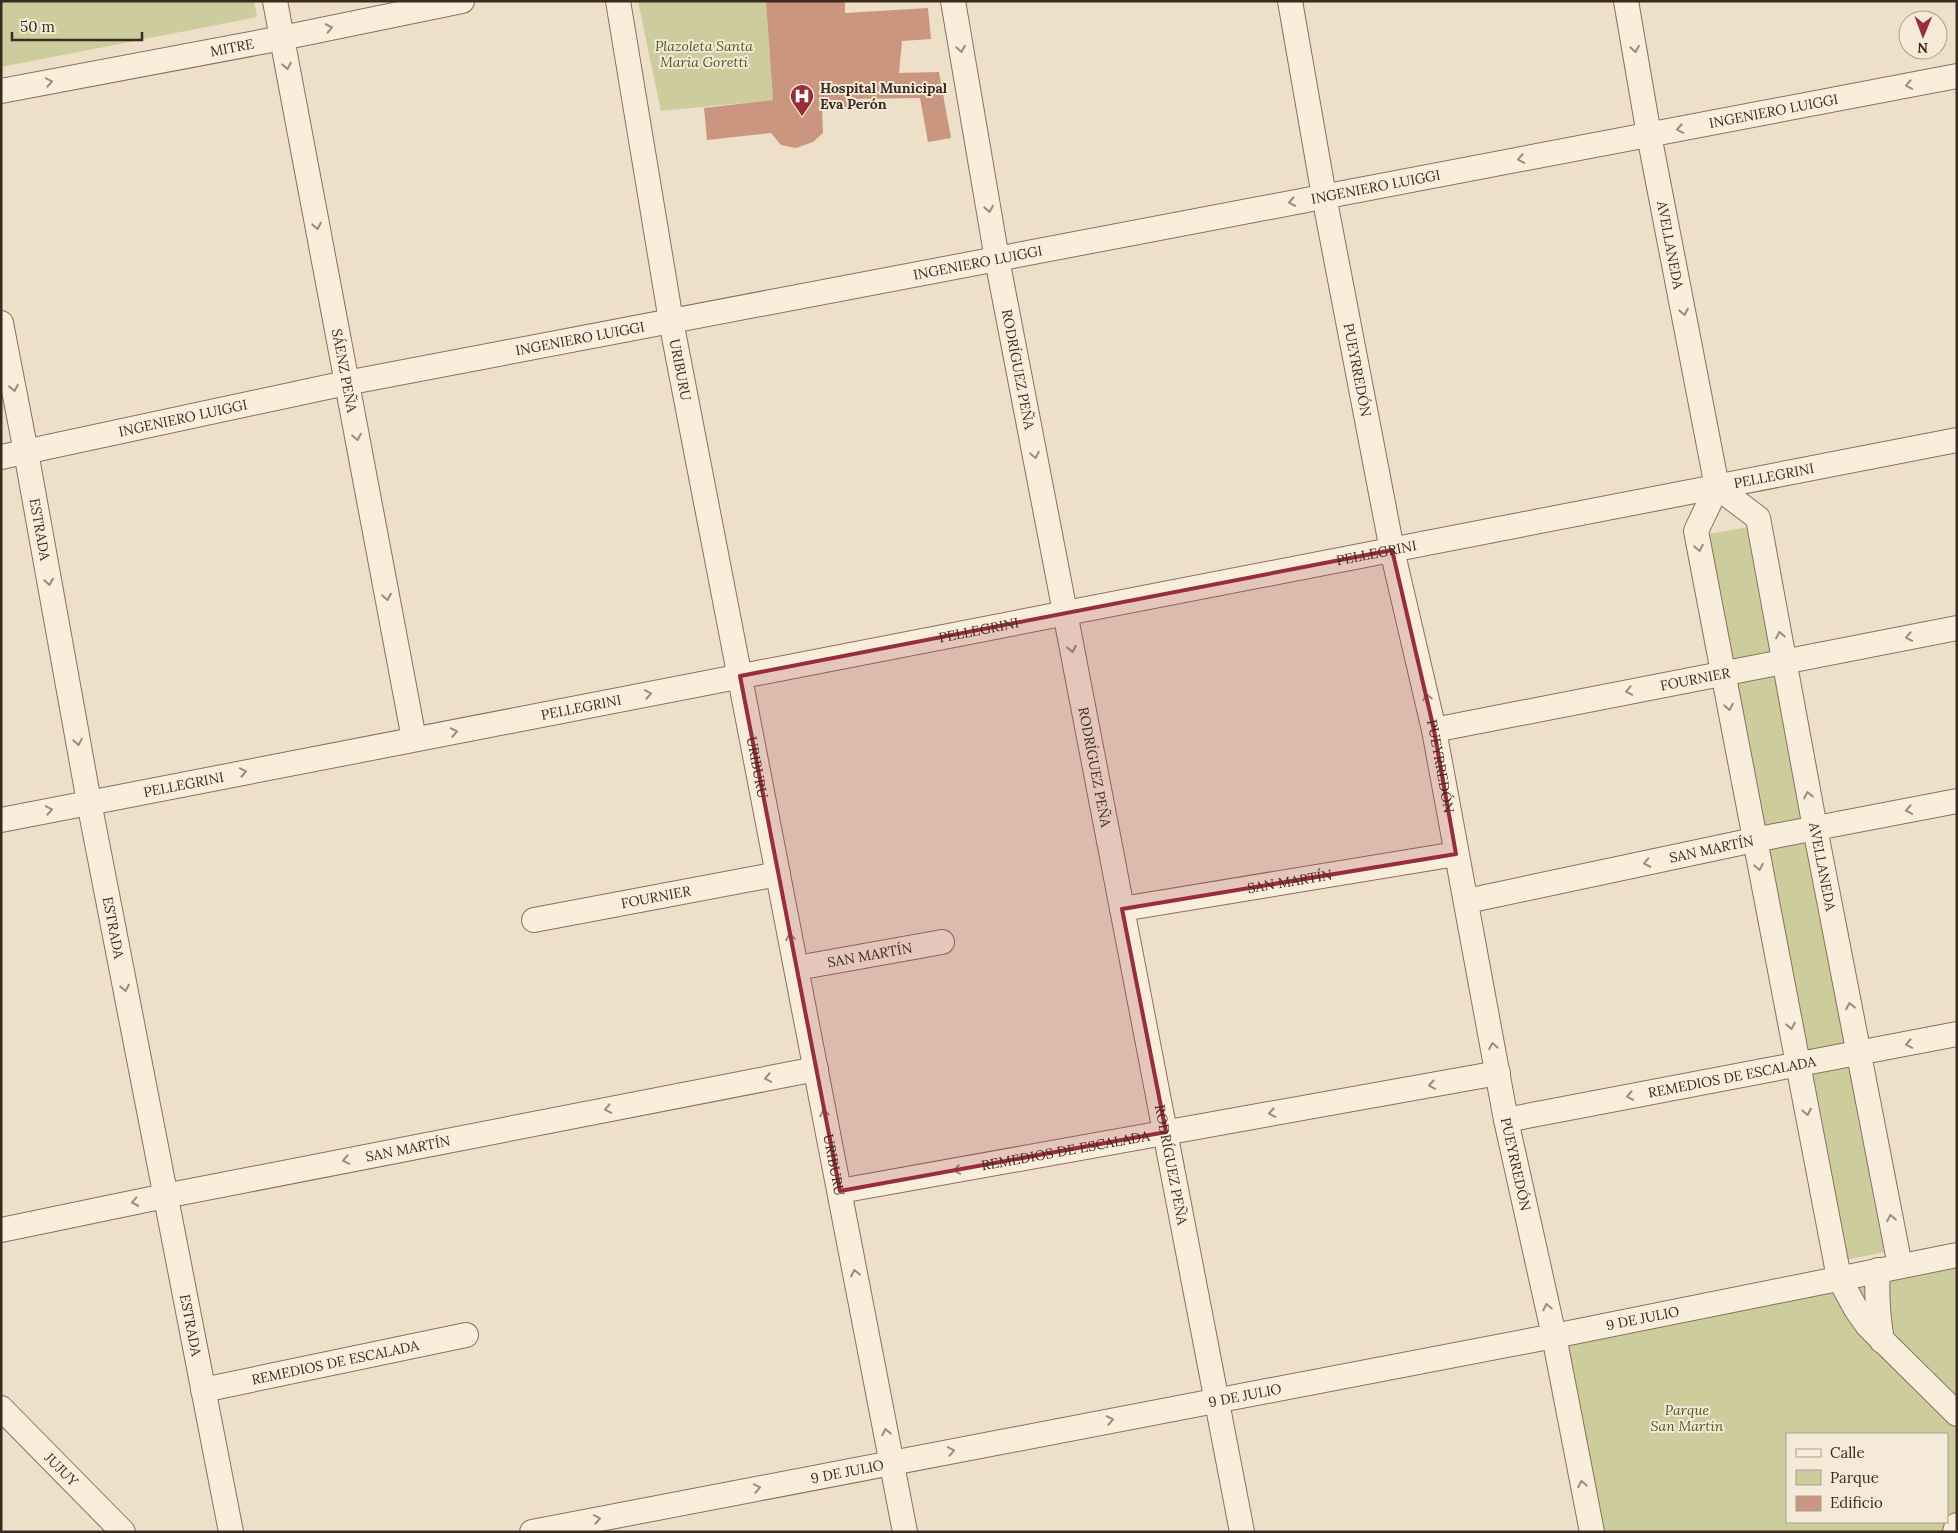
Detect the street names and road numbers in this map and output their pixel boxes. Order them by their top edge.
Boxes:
street label: MITRE [209,34,256,60]
street label: INGENIERO LUIGGI [1707,90,1840,132]
street label: INGENIERO LUIGGI [1309,166,1442,208]
street label: AVELLANEDA [1653,198,1688,291]
street label: INGENIERO LUIGGI [912,241,1044,284]
street label: RODRÍGUEZ PEÑA [998,308,1039,431]
street label: INGENIERO LUIGGI [514,317,646,360]
street label: PUEYRREDÓN [1340,322,1375,419]
street label: SÁENZ PEÑA [328,327,361,414]
street label: URIBURU [666,337,695,403]
street label: INGENIERO LUIGGI [117,395,249,441]
street label: PELLEGRINI [1732,459,1816,492]
street label: ESTRADA [25,497,54,562]
street label: PELLEGRINI [1335,536,1418,569]
street label: PELLEGRINI [937,613,1020,647]
street label: FOURNIER [1659,663,1732,695]
street label: PELLEGRINI [539,691,623,724]
street label: RODRÍGUEZ PEÑA [1074,705,1115,829]
street label: PUEYRREDÓN [1423,717,1458,815]
street label: URIBURU [742,735,772,800]
street label: PELLEGRINI [142,768,225,801]
street label: AVELLANEDA [1805,820,1840,913]
street label: SAN MARTÍN [1668,831,1756,867]
street label: SAN MARTÍN [1246,865,1334,897]
street label: FOURNIER [619,882,693,912]
street label: ESTRADA [99,895,128,960]
street label: SAN MARTÍN [826,938,914,971]
street label: REMEDIOS DE ESCALADA [1646,1052,1818,1102]
street label: RODRÍGUEZ PEÑA [1151,1103,1192,1227]
street label: PUEYRREDÓN [1497,1116,1535,1213]
street label: REMEDIOS DE ESCALADA [980,1127,1151,1174]
street label: SAN MARTÍN [364,1131,452,1166]
street label: URIBURU [819,1133,849,1198]
street label: ESTRADA [176,1293,206,1358]
street label: 9 DE JULIO [1605,1302,1681,1334]
street label: REMEDIOS DE ESCALADA [250,1336,421,1389]
street label: 9 DE JULIO [1207,1379,1283,1411]
street label: JUJUY [40,1448,83,1491]
street label: 9 DE JULIO [809,1456,885,1487]

